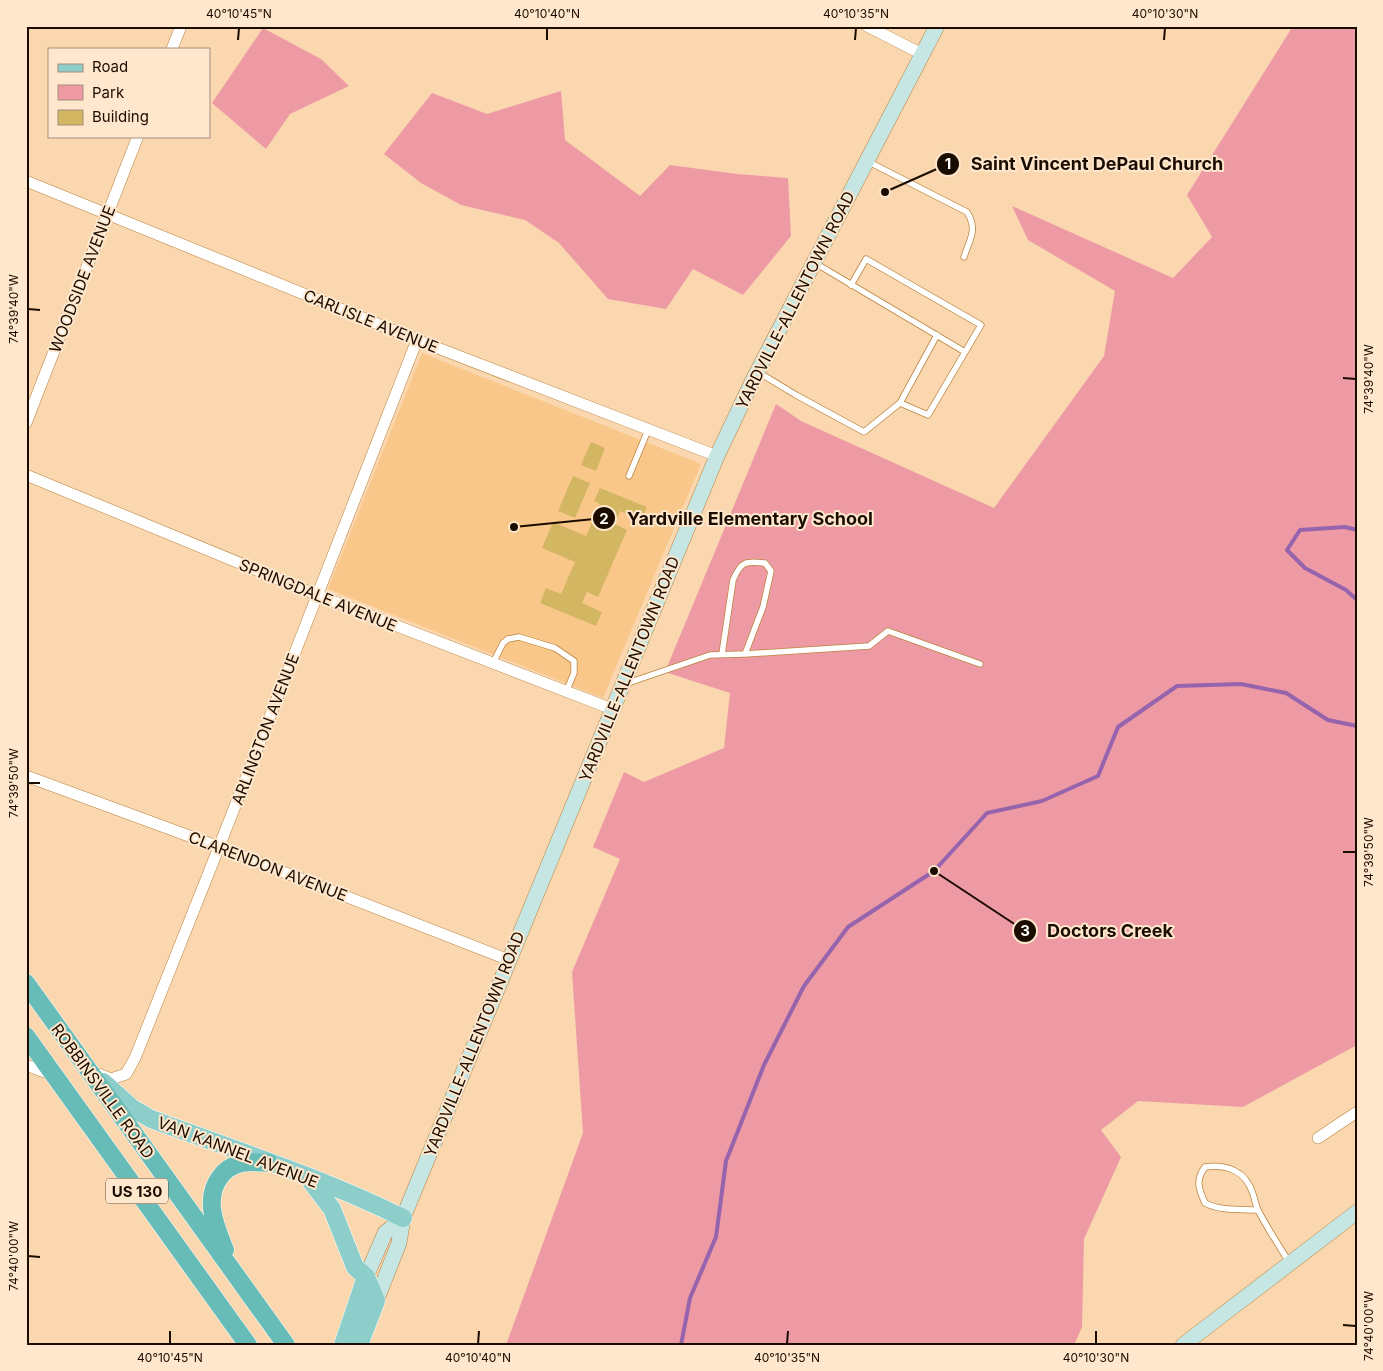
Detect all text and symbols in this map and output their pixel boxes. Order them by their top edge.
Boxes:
text: 40°10'45"N [206,6,272,21]
text: 40°10'40"N [514,6,580,21]
text: 40°10'35"N [823,6,889,21]
text: 40°10'30"N [1132,6,1198,21]
legend [48,48,210,138]
text: Road [92,57,128,76]
text: Park [92,83,125,102]
text: Building [92,107,149,126]
callout: Saint Vincent DePaul Church [936,147,1233,180]
text: Saint Vincent DePaul Church [971,153,1223,174]
text: 1 [945,154,951,173]
street label: YARDVILLE-ALLENTOWN ROAD [731,188,859,412]
street label: WOODSIDE AVENUE [45,203,119,355]
text: 74°39'40"W [6,274,21,344]
street label: CARLISLE AVENUE [301,285,441,357]
text: 74°39'40"W [1361,344,1376,414]
callout: Yardville Elementary School [592,502,883,535]
text: Yardville Elementary School [627,508,873,529]
text: 2 [599,509,609,528]
street label: YARDVILLE-ALLENTOWN ROAD [574,553,684,785]
street label: SPRINGDALE AVENUE [236,554,400,636]
street label: ARLINGTON AVENUE [227,650,303,808]
text: 74°39'50"W [6,748,21,818]
text: 74°39'50"W [1361,817,1376,887]
street label: CLARENDON AVENUE [186,827,350,905]
callout: Doctors Creek [1012,914,1183,947]
text: Doctors Creek [1047,920,1173,941]
text: 3 [1020,921,1030,940]
street label: YARDVILLE-ALLENTOWN ROAD [419,928,529,1160]
street label: ROBBINSVILLE ROAD [47,1020,159,1162]
street label: VAN KANNEL AVENUE [155,1112,321,1192]
road number: US 130 [106,1178,168,1204]
text: 74°40'00"W [6,1221,21,1291]
text: 74°40'00"W [1361,1291,1376,1361]
text: 40°10'45"N [137,1350,203,1365]
text: 40°10'40"N [445,1350,511,1365]
text: 40°10'35"N [754,1350,820,1365]
text: 40°10'30"N [1063,1350,1129,1365]

